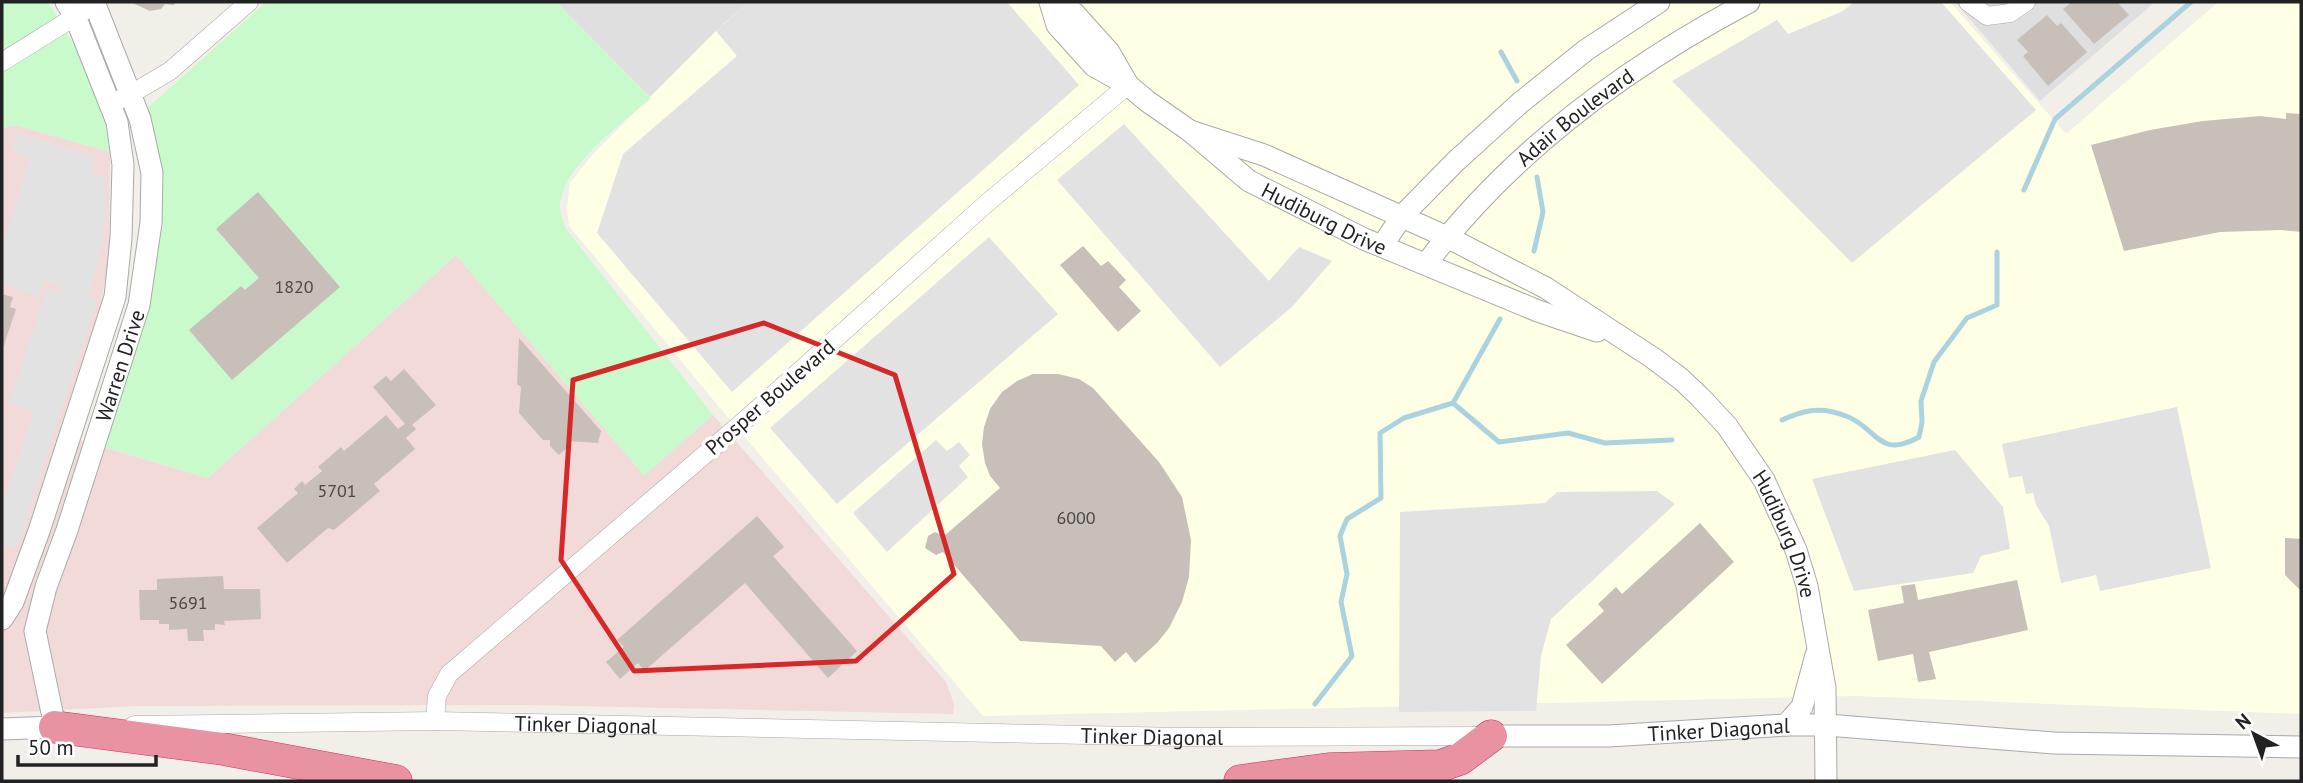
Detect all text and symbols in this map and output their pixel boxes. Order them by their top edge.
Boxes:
street label: Adair Boulevard [1510,62,1639,172]
street label: Hudiburg Drive [1257,176,1391,260]
house number: 1820 [274,275,314,298]
street label: Warren Drive [89,306,150,425]
street label: Prosper Boulevard [700,333,840,461]
street label: Hudiburg Drive [1747,464,1822,600]
house number: 5701 [317,479,357,502]
house number: 6000 [1056,506,1096,529]
house number: 5691 [168,591,208,614]
north arrow [2219,699,2289,769]
text: N [2230,708,2255,734]
street label: Tinker Diagonal [514,709,657,739]
street label: Tinker Diagonal [1647,712,1790,747]
street label: Tinker Diagonal [1080,721,1223,751]
scale bar [18,724,156,768]
text: 50 m [28,734,74,761]

